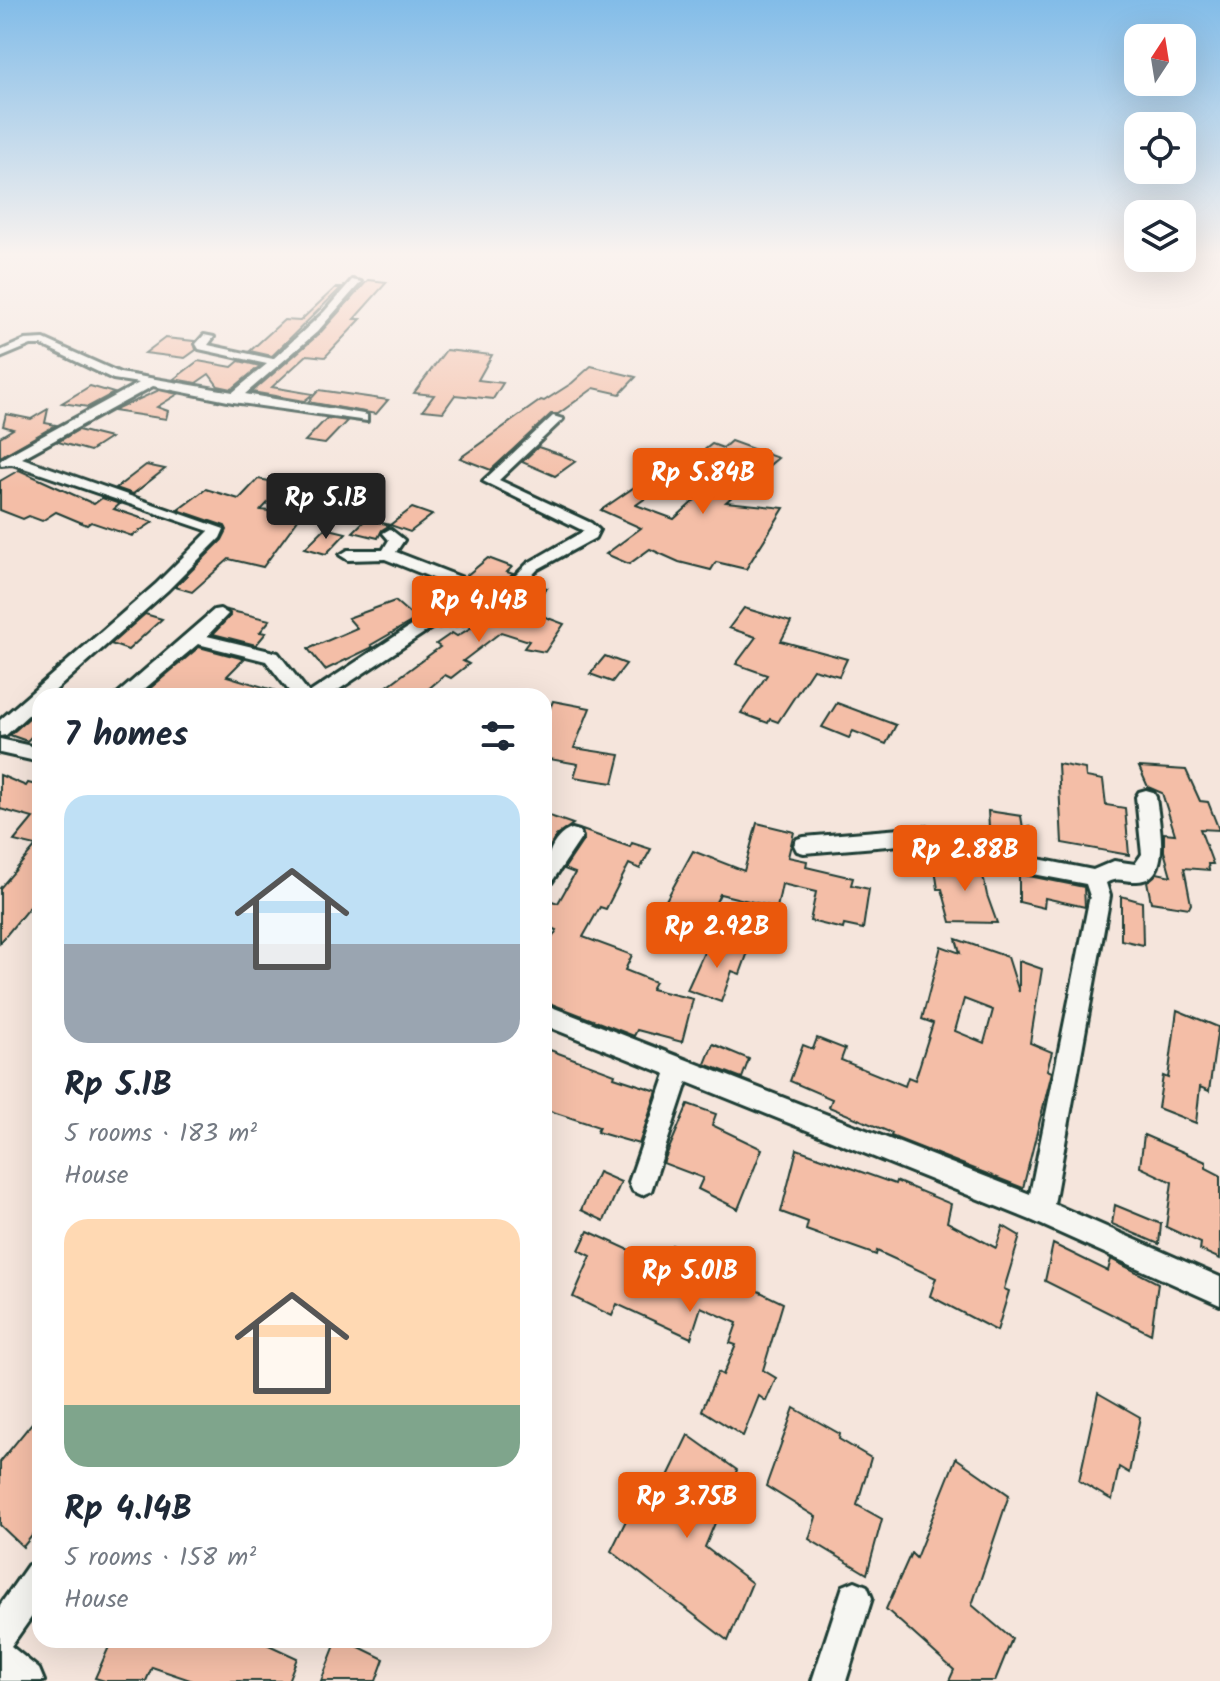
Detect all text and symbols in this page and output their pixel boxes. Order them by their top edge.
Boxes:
north arrow [1124,24,1196,96]
map controls [1124,24,1196,272]
button: locate [1124,112,1196,184]
button: layers [1124,200,1196,272]
pin: Rp 5.84B [620,448,786,516]
text: Rp 5.84B [651,453,755,495]
pin: Rp 5.1B [252,473,400,541]
text: Rp 5.1B [284,478,368,520]
pin: Rp 4.14B [396,576,562,644]
text: Rp 4.14B [430,581,528,623]
text: 7 homes [64,709,188,763]
icon: filters [476,714,520,758]
pin: Rp 2.88B [882,825,1048,893]
text: Rp 2.88B [911,830,1019,872]
icon: home [220,847,364,991]
pin: Rp 2.92B [634,902,800,970]
text: Rp 2.92B [664,907,770,949]
text: Rp 5.1B [64,1059,173,1113]
text: 5 rooms · 183 m² [64,1113,257,1155]
text: House [64,1155,128,1197]
pin: Rp 5.01B [607,1246,773,1314]
text: Rp 5.01B [642,1251,738,1293]
icon: home [220,1271,364,1415]
pin: Rp 3.75B [604,1472,770,1540]
text: Rp 3.75B [636,1477,738,1519]
text: Rp 4.14B [64,1483,192,1537]
text: 5 rooms · 158 m² [64,1537,256,1579]
text: House [64,1579,128,1621]

